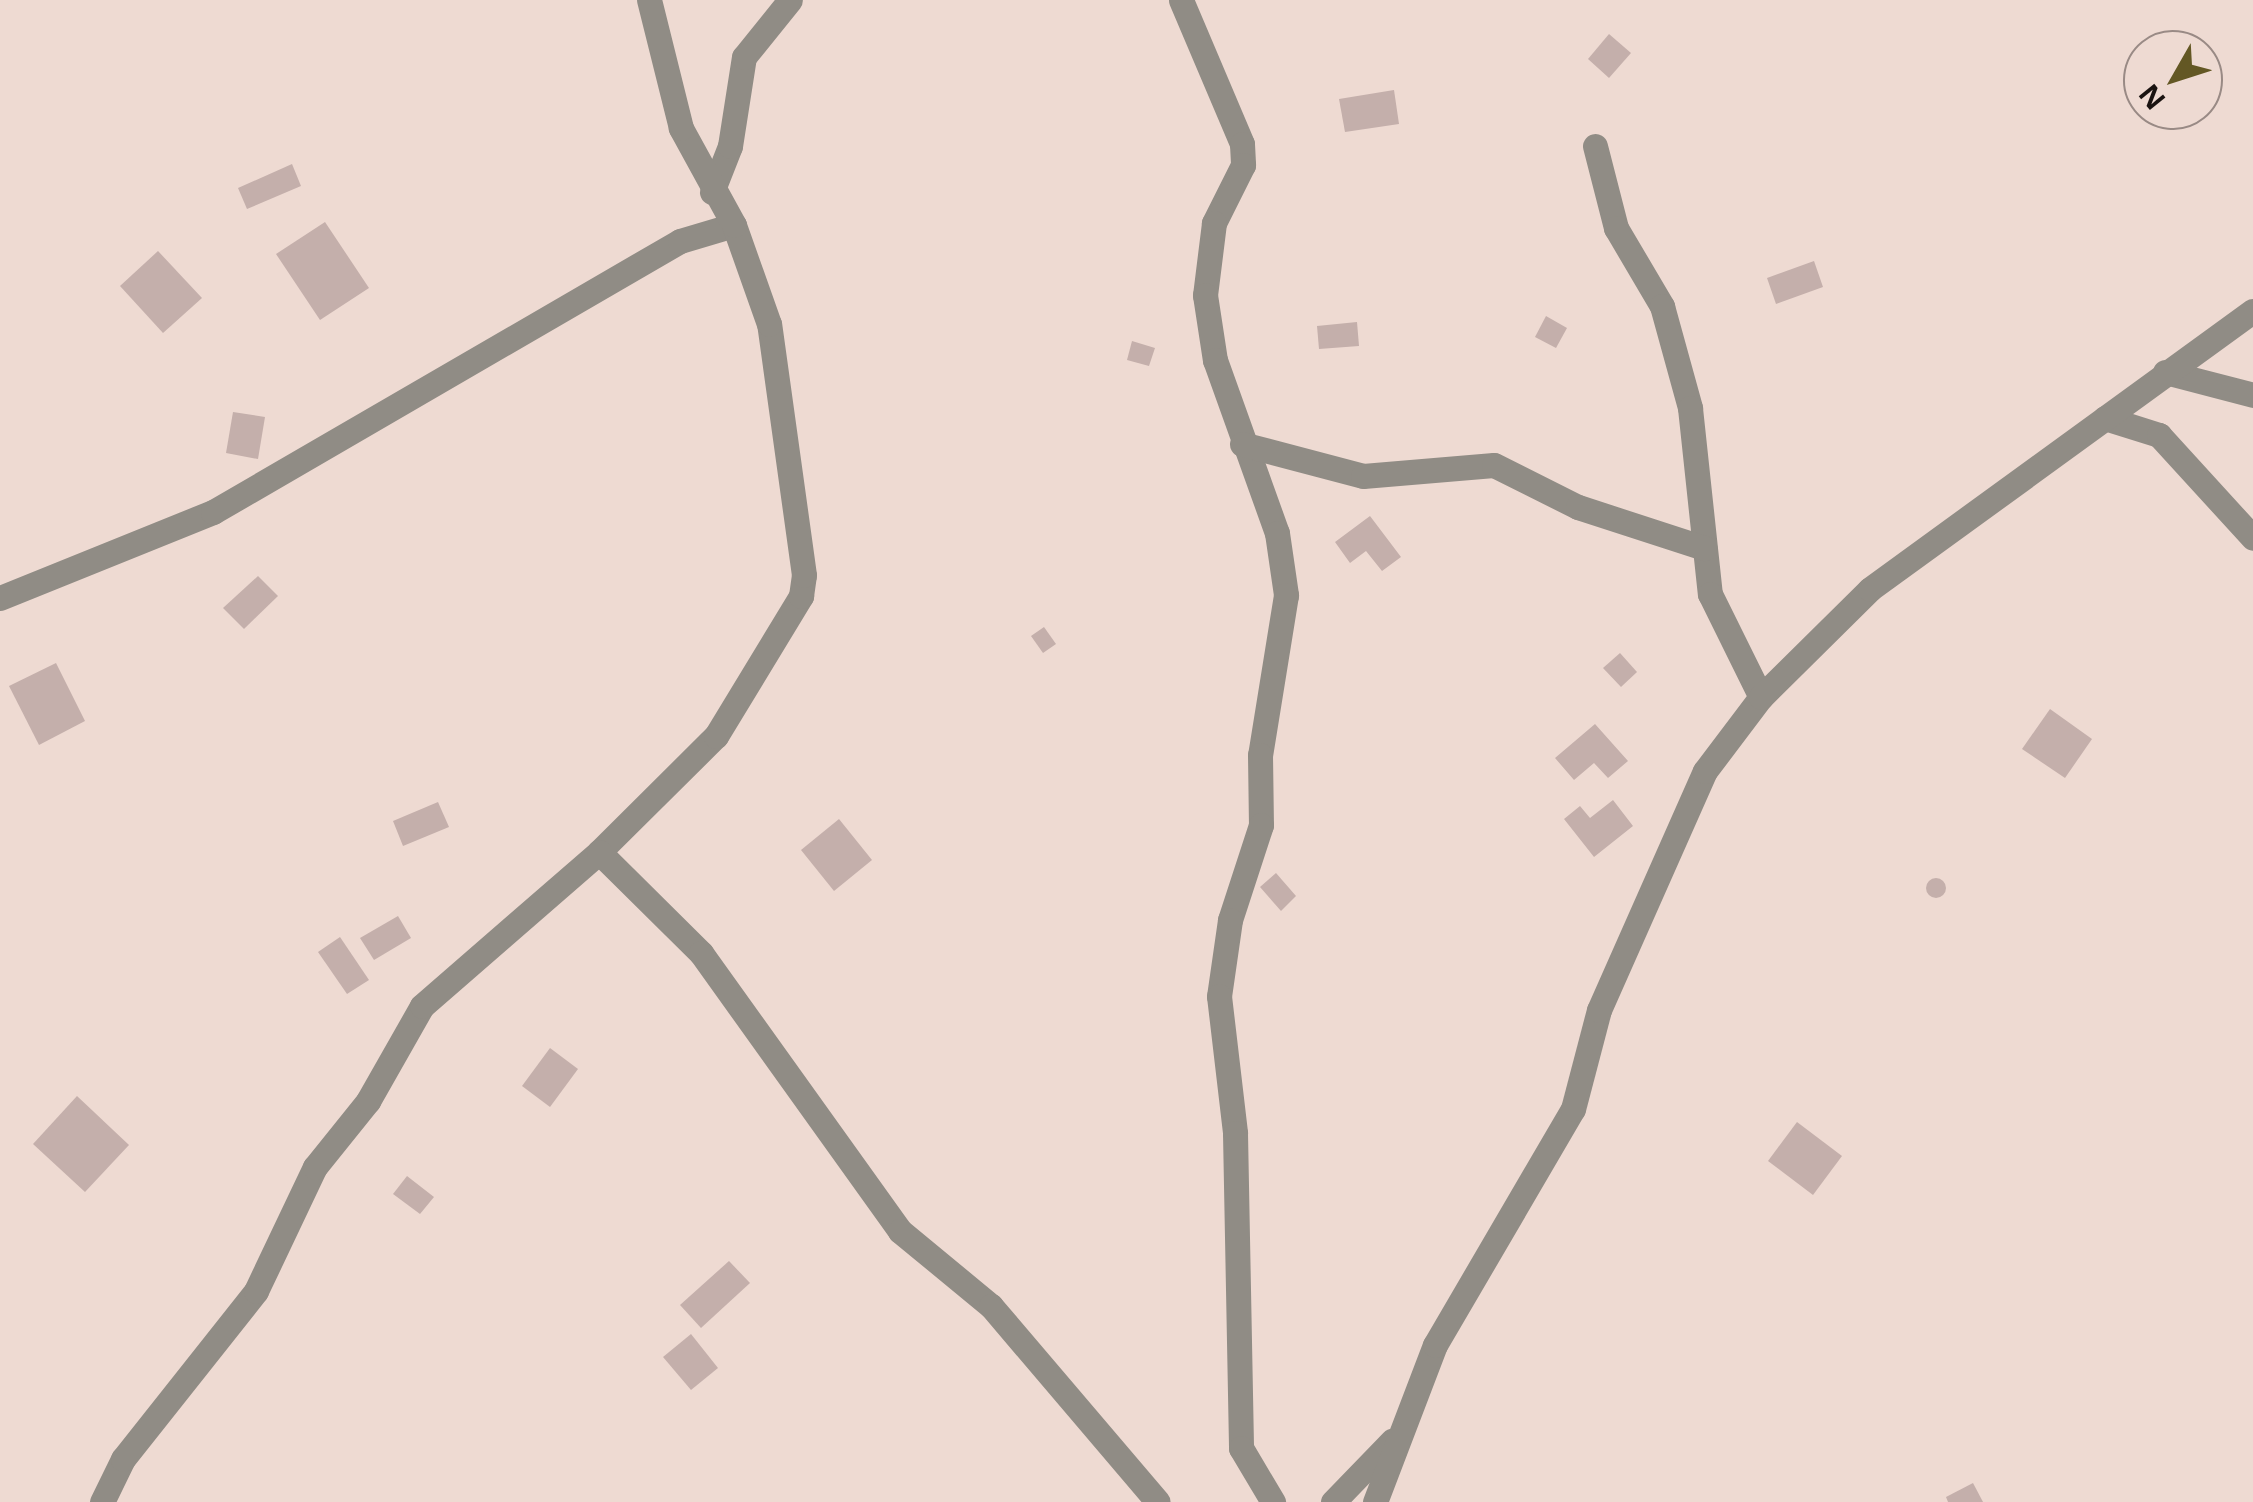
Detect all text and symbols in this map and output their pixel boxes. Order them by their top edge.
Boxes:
north arrow [2123,30,2223,130]
text: N [2129,77,2173,118]

